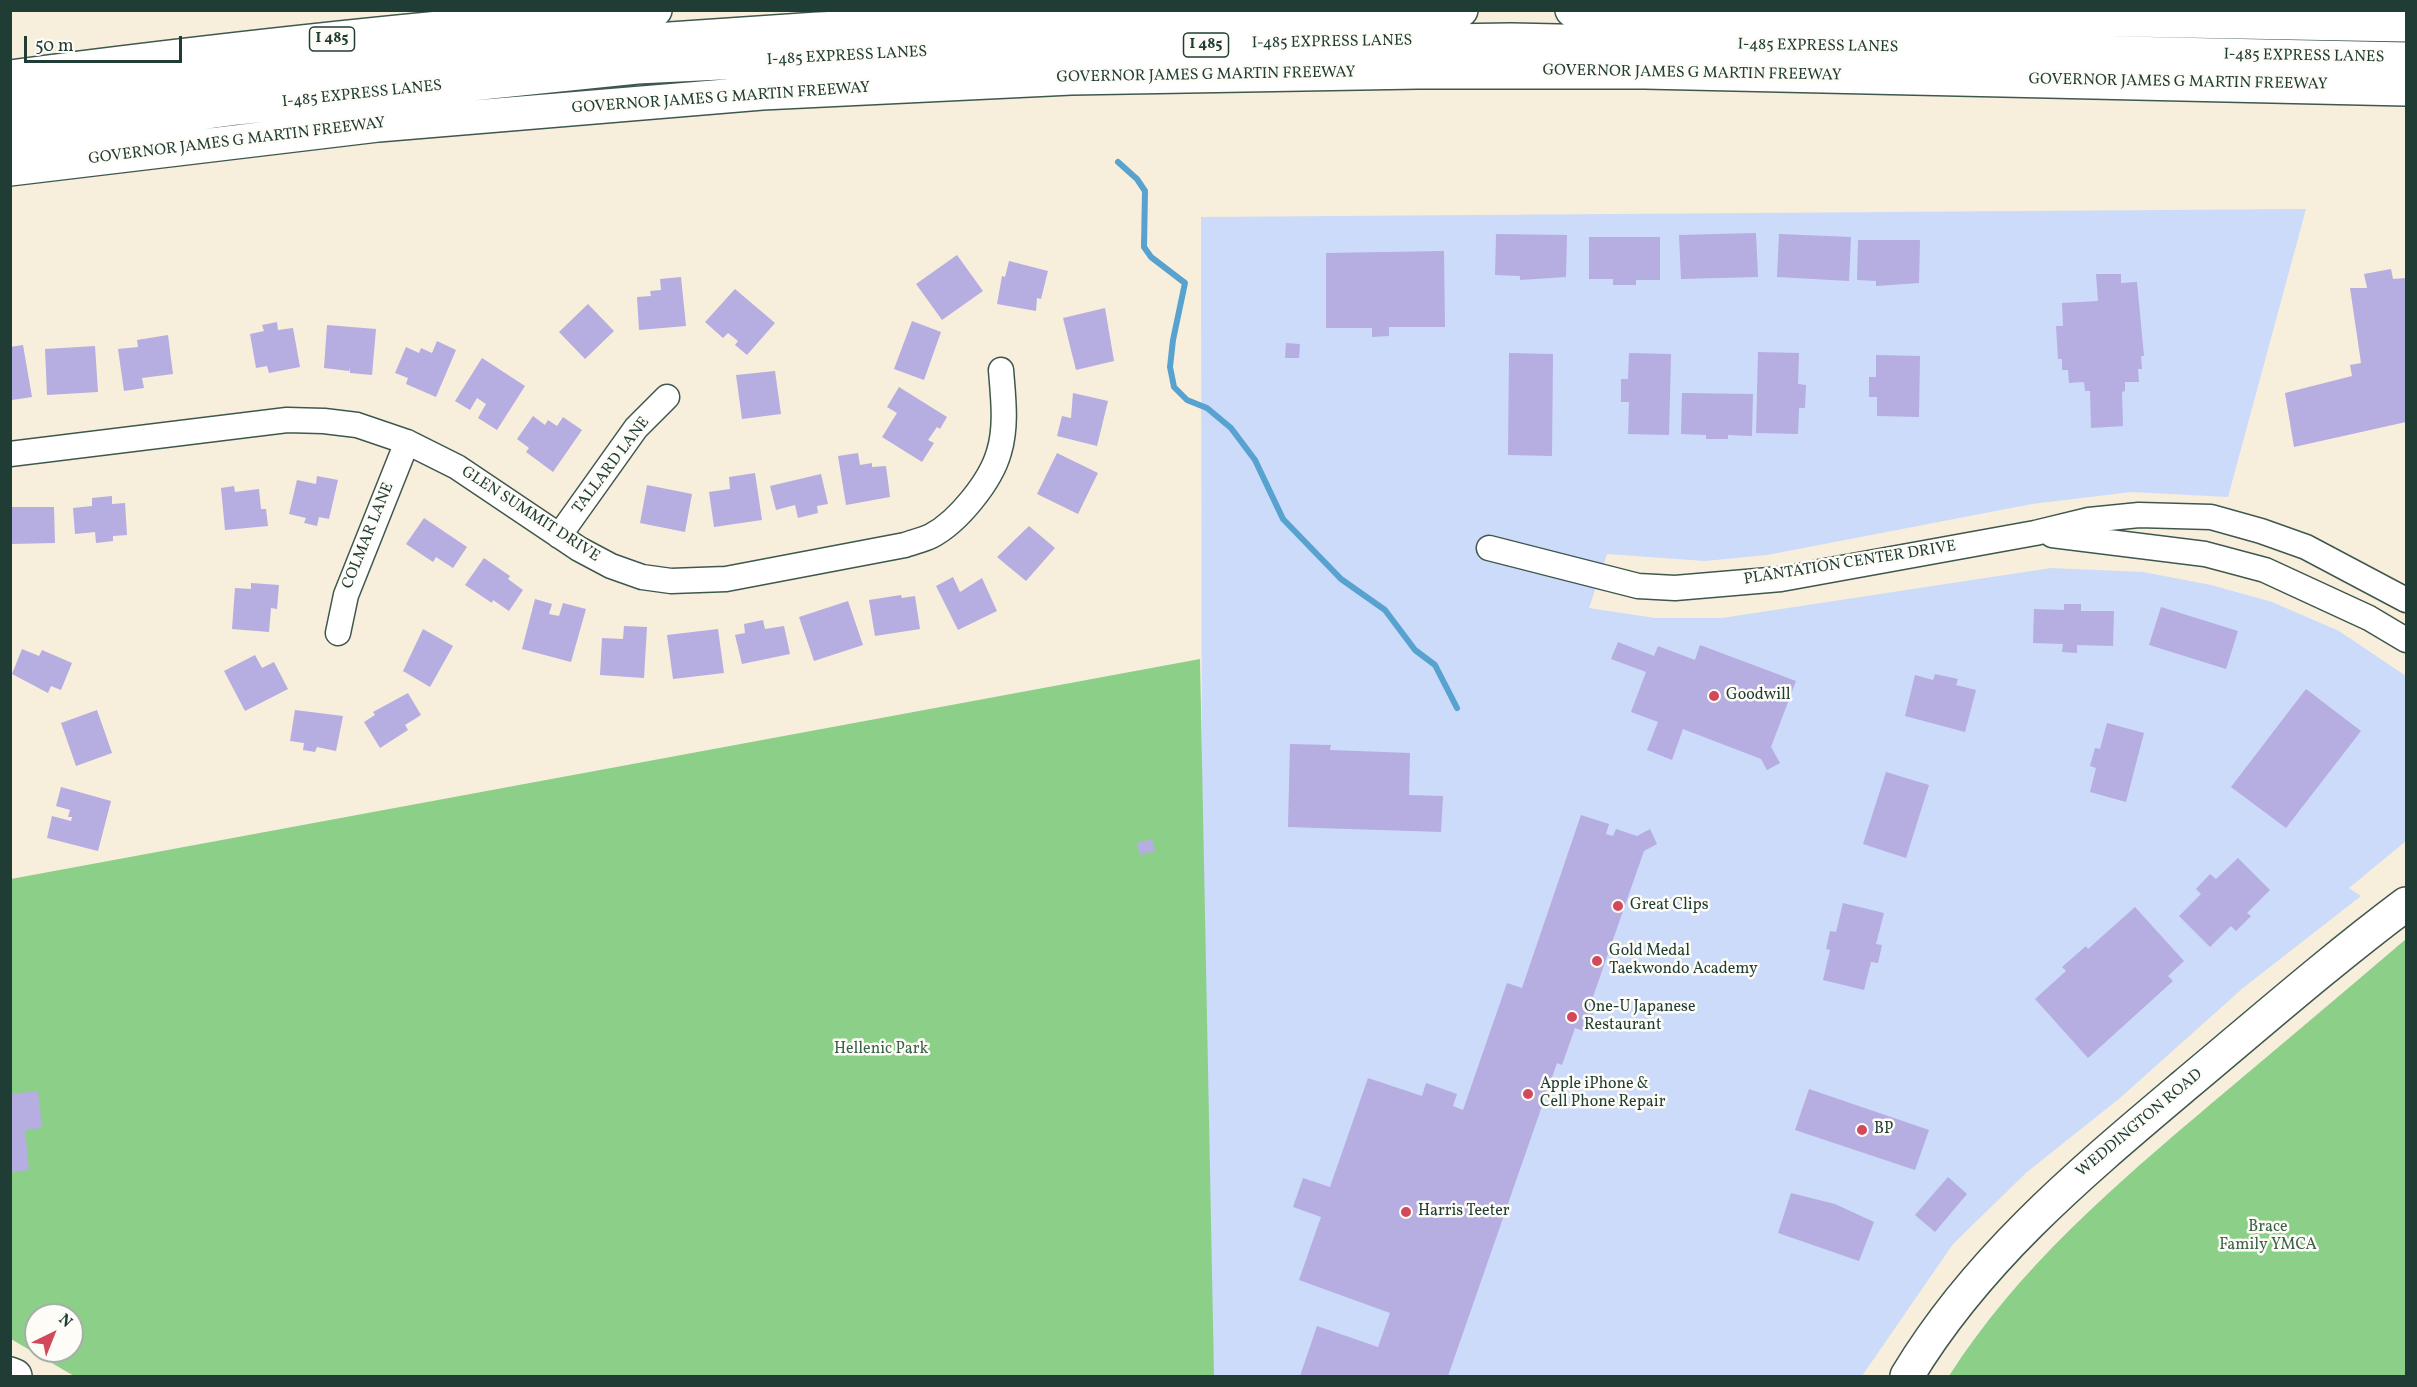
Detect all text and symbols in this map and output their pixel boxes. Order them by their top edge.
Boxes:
scale bar [27,24,184,62]
road number: I 485 [310,27,354,51]
street label: I-485 EXPRESS LANES [1251,32,1413,54]
road number: I 485 [1184,33,1228,57]
text: 50 m [35,34,74,59]
street label: I-485 EXPRESS LANES [1737,36,1899,58]
street label: I-485 EXPRESS LANES [766,43,928,71]
street label: I-485 EXPRESS LANES [2223,46,2385,68]
street label: GOVERNOR JAMES G MARTIN FREEWAY [1542,62,1842,86]
street label: GOVERNOR JAMES G MARTIN FREEWAY [1056,64,1356,88]
street label: GOVERNOR JAMES G MARTIN FREEWAY [2028,71,2328,95]
street label: I-485 EXPRESS LANES [281,77,443,113]
street label: GOVERNOR JAMES G MARTIN FREEWAY [571,79,871,119]
street label: GOVERNOR JAMES G MARTIN FREEWAY [87,114,387,170]
street label: TALLARD LANE [569,414,655,518]
street label: GLEN SUMMIT DRIVE [457,463,603,567]
street label: COLMAR LANE [339,480,399,592]
street label: PLANTATION CENTER DRIVE [1742,538,1958,590]
place label: Goodwill [1726,686,1791,706]
marker: Goodwill [1707,689,1721,703]
place label: Great Clips [1630,896,1709,916]
marker: Great Clips [1611,899,1625,913]
place label: Gold Medal Taekwondo Academy [1609,942,1758,980]
marker: Gold Medal Taekwondo Academy [1590,954,1604,968]
place label: One‐U Japanese Restaurant [1584,998,1695,1036]
marker: One‐U Japanese Restaurant [1565,1010,1579,1024]
park label: Hellenic Park [834,1040,928,1060]
street label: WEDDINGTON ROAD [2073,1066,2207,1182]
place label: Apple iPhone & Cell Phone Repair [1540,1075,1665,1113]
marker: Apple iPhone & Cell Phone Repair [1521,1087,1535,1101]
place label: BP [1874,1120,1893,1140]
marker: BP [1855,1123,1869,1137]
place label: Harris Teeter [1418,1202,1509,1222]
marker: Harris Teeter [1399,1205,1413,1219]
park label: Brace Family YMCA [2219,1218,2317,1256]
north arrow [24,1303,84,1363]
text: N [53,1309,77,1333]

